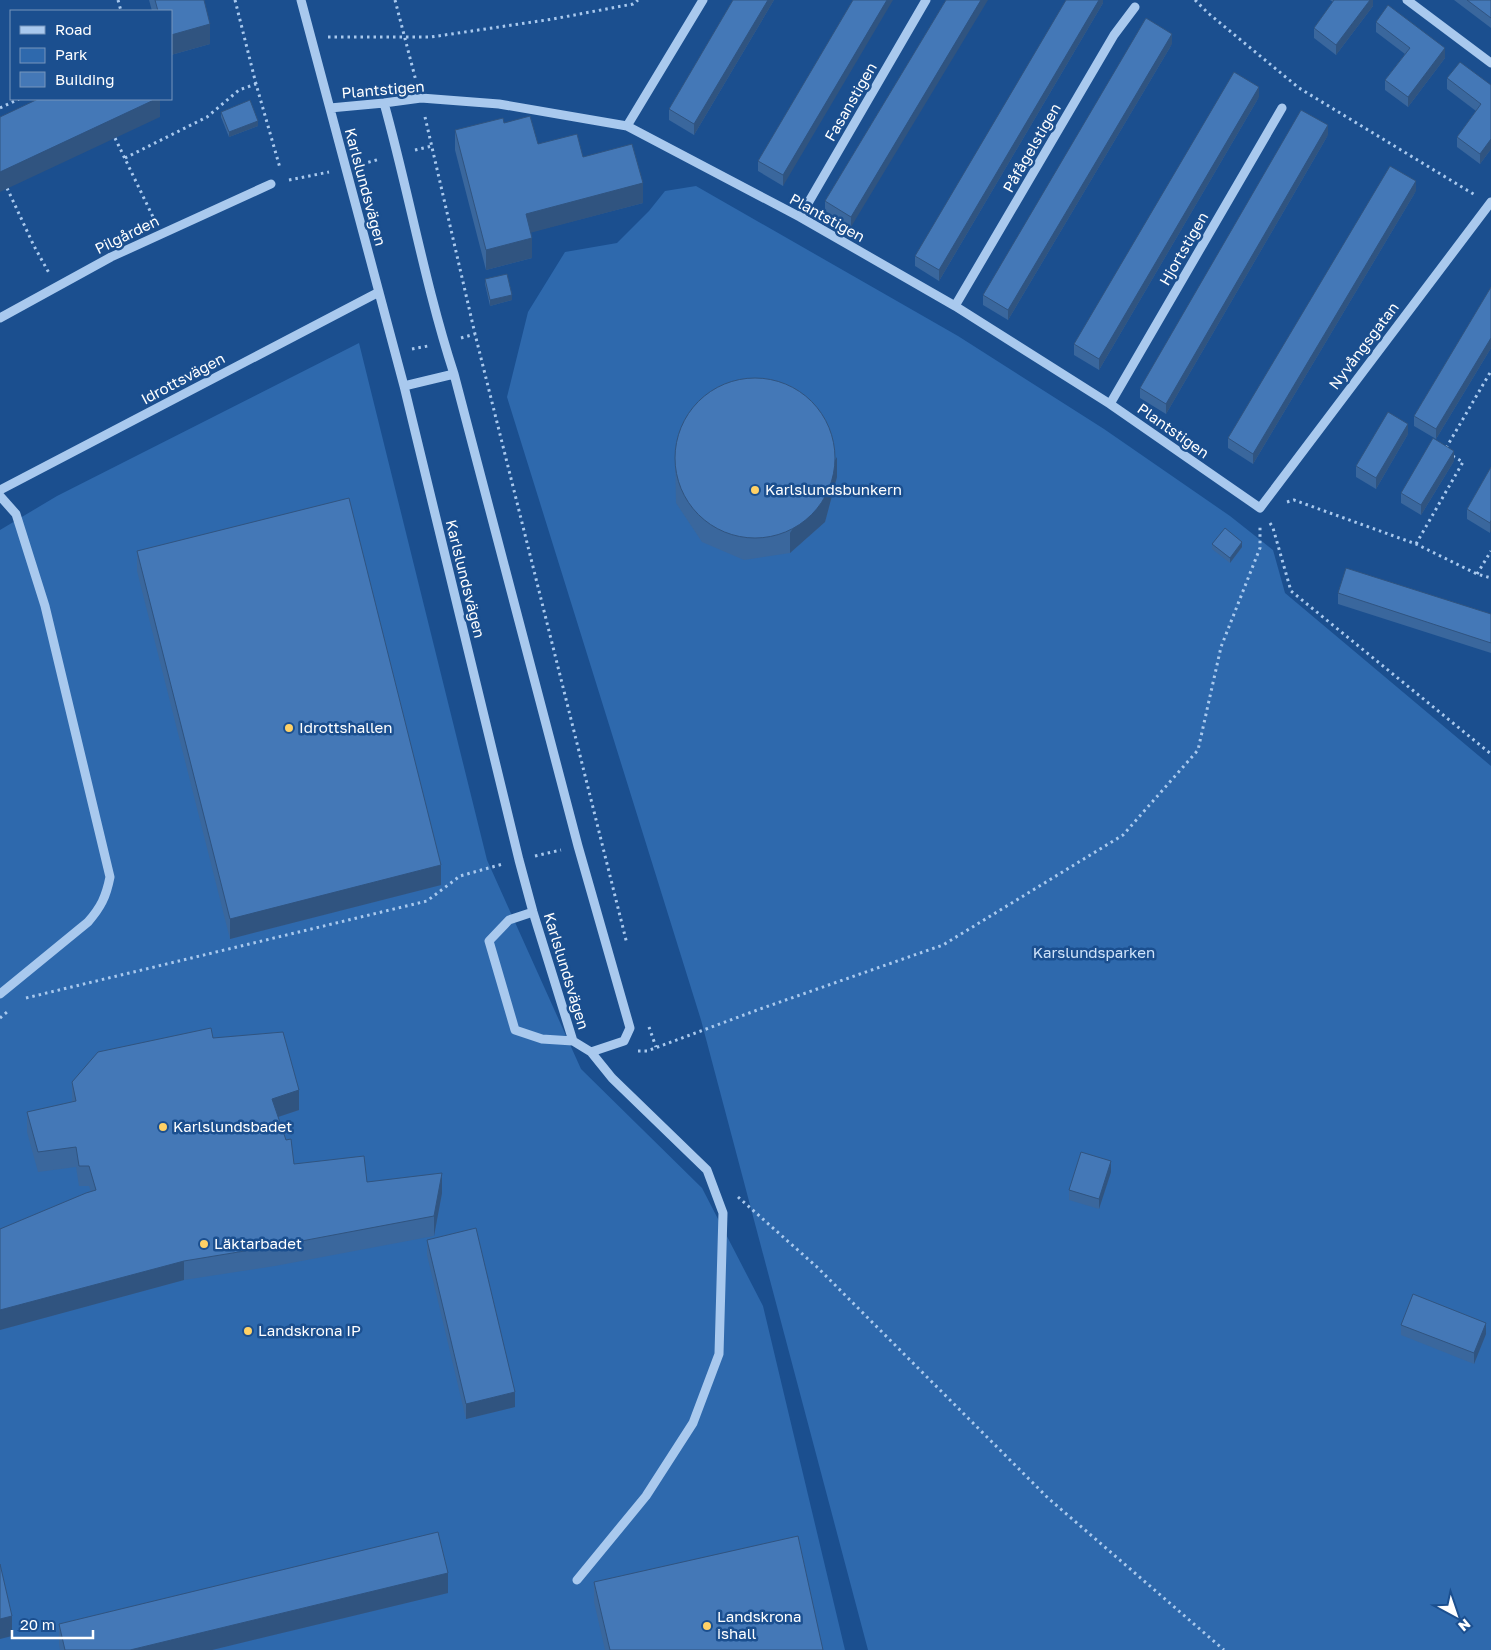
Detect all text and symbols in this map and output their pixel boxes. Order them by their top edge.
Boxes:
legend [10,10,172,100]
text: Road [55,20,92,38]
text: Park [55,45,88,63]
street label: Fasanstigen [820,59,880,144]
text: Building [55,70,115,88]
street label: Plantstigen [341,76,425,102]
street label: Påfågelstigen [998,100,1064,195]
street label: Karlslundsvägen [342,126,390,248]
street label: Plantstigen [787,189,868,245]
street label: Hjortstigen [1155,209,1211,288]
street label: Pilgården [92,211,162,257]
street label: Nyvångsgatan [1325,298,1402,393]
street label: Idrottsvägen [138,349,227,408]
street label: Plantstigen [1134,399,1213,461]
place label: Karlslundsbunkern [765,480,902,498]
marker: Karlslundsbunkern [749,484,761,496]
street label: Karlslundsvägen [443,518,489,640]
place label: Idrottshallen [299,718,393,736]
marker: Idrottshallen [283,722,295,734]
street label: Karlslundsvägen [541,910,593,1031]
park label: Karslundsparken [1033,943,1155,961]
place label: Karlslundsbadet [173,1117,292,1135]
marker: Karlslundsbadet [157,1121,169,1133]
place label: Läktarbadet [214,1234,302,1252]
marker: Läktarbadet [198,1238,210,1250]
place label: Landskrona IP [258,1321,361,1339]
marker: Landskrona IP [242,1325,254,1337]
north arrow [1431,1590,1481,1640]
place label: Landskrona ishall [717,1607,801,1642]
scale bar [12,1608,94,1640]
text: 20 m [20,1615,55,1633]
text: N [1455,1615,1474,1635]
marker: Landskrona ishall [701,1620,713,1632]

